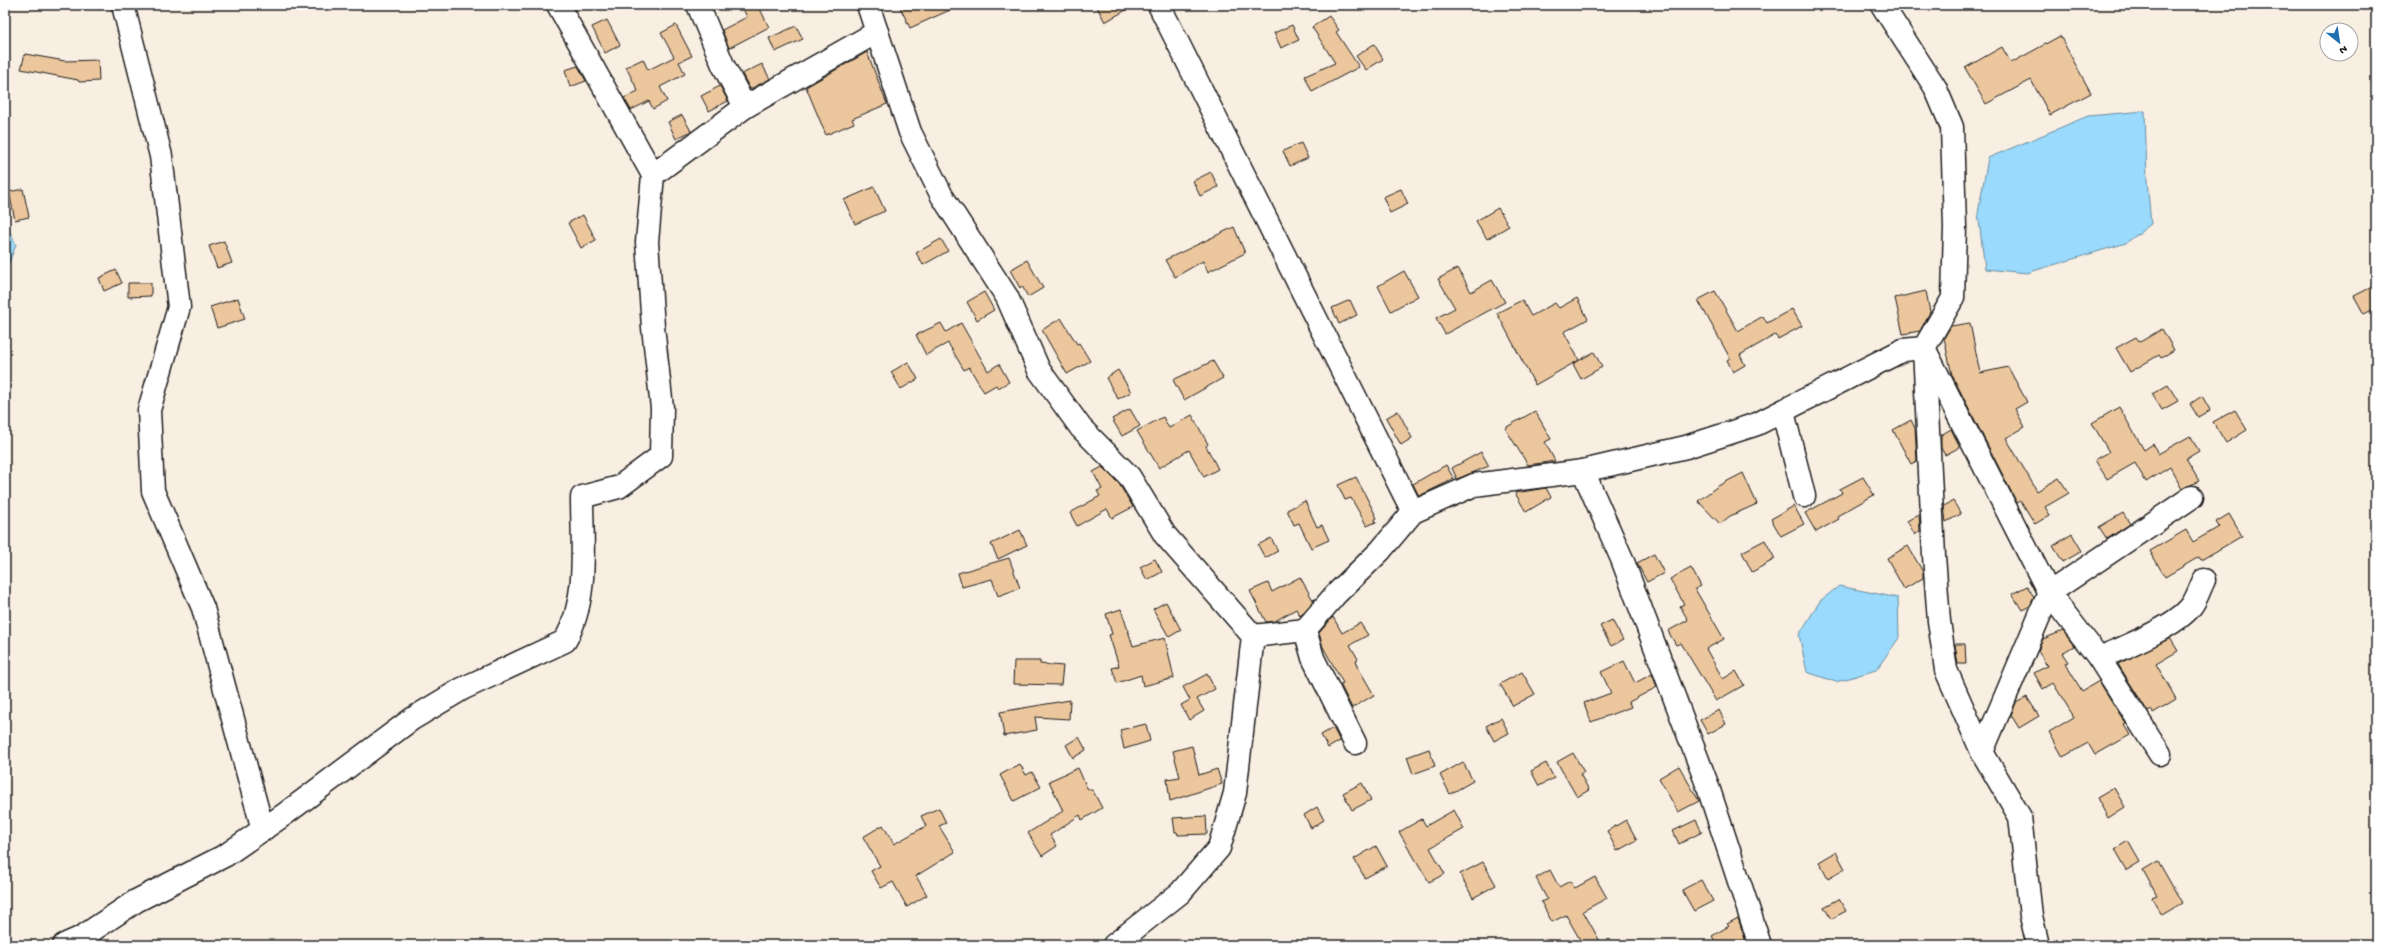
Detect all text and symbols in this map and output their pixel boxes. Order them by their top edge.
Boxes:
north arrow [2319,22,2359,62]
text: N [2337,42,2349,56]

